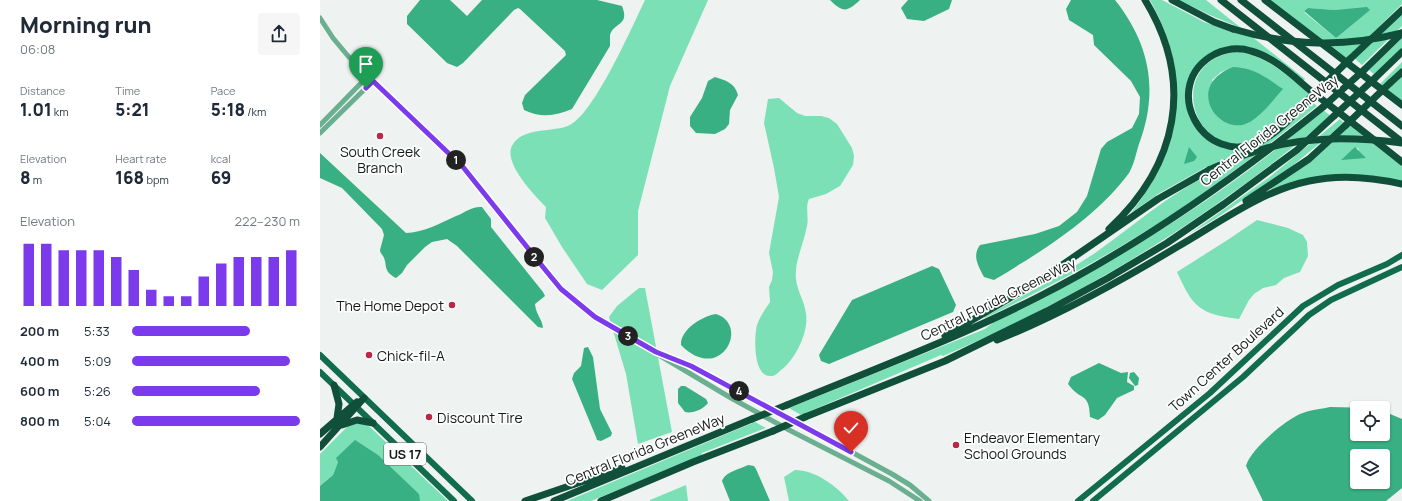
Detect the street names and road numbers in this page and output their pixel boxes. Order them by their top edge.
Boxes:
street label: Central Florida GreeneWay [1196,70,1343,190]
street label: Central Florida GreeneWay [917,253,1079,345]
street label: Town Center Boulevard [1164,302,1288,416]
street label: Central Florida GreeneWay [562,408,728,490]
road number: US 17 [384,443,426,465]

